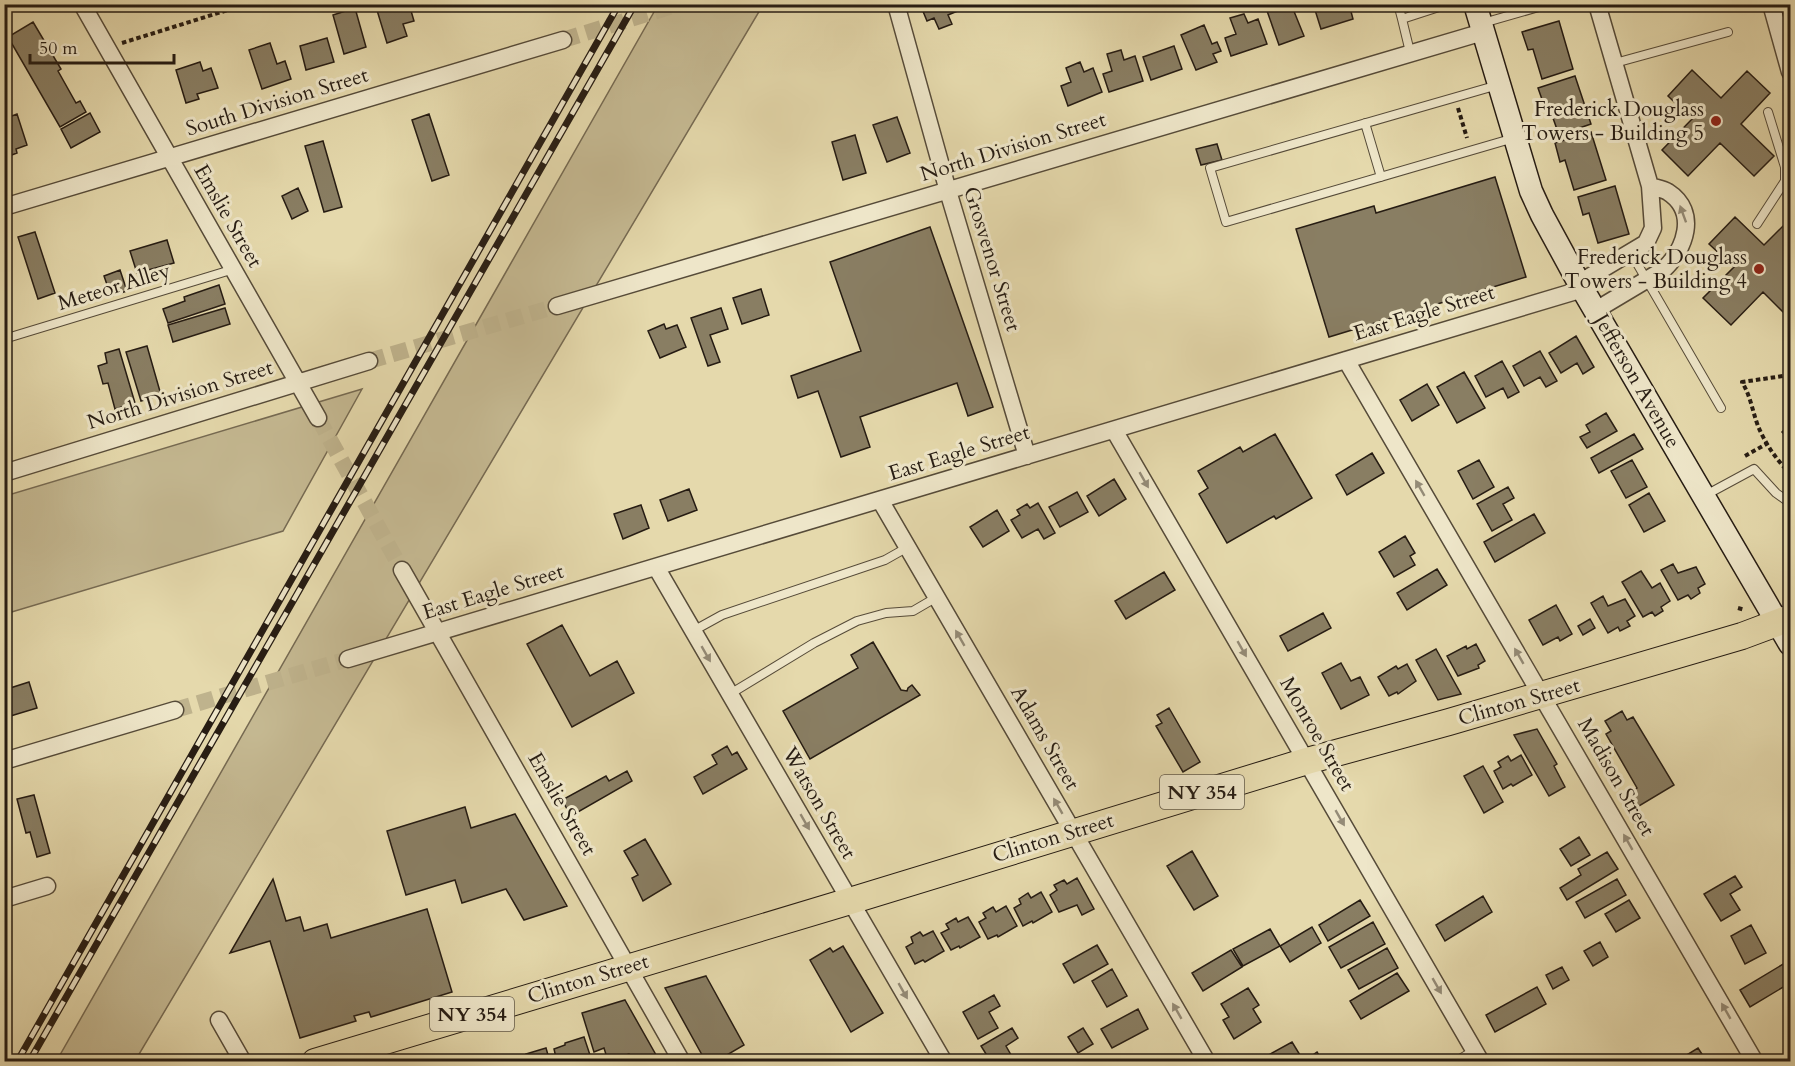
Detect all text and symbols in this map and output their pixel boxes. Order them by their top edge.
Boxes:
scale bar [30,27,174,65]
text: 50 m [39,36,78,61]
street label: South Division Street [182,60,372,144]
place label: Frederick Douglass Towers - Building 5 [1521,95,1704,148]
street label: North Division Street [917,105,1110,189]
marker: Frederick Douglass Towers - Building 5 [1709,114,1723,128]
street label: Emslie Street [187,159,269,273]
street label: Grosvenor Street [956,183,1028,335]
one-way arrow [1677,204,1687,222]
place label: Frederick Douglass Towers - Building 4 [1564,243,1747,296]
street label: Meteor Alley [54,256,174,318]
marker: Frederick Douglass Towers - Building 4 [1752,262,1766,276]
street label: East Eagle Street [1350,278,1498,348]
street label: Jefferson Avenue [1585,306,1687,453]
street label: North Division Street [84,353,277,437]
street label: East Eagle Street [885,418,1033,488]
one-way arrow [1139,472,1149,489]
one-way arrow [1415,479,1425,496]
street label: East Eagle Street [419,557,567,627]
one-way arrow [956,629,966,646]
one-way arrow [1236,641,1247,657]
one-way arrow [701,646,712,662]
one-way arrow [1513,648,1524,664]
street label: Monroe Street [1272,671,1362,797]
street label: Clinton Street [1455,671,1584,733]
street label: Adams Street [1003,680,1087,796]
street label: Madison Street [1570,712,1662,842]
street label: Watson Street [775,741,863,865]
street label: Emslie Street [521,747,603,861]
road number: NY 354 [1160,775,1244,809]
one-way arrow [1053,798,1064,814]
street label: Clinton Street [989,806,1118,870]
one-way arrow [1334,810,1345,826]
one-way arrow [799,814,809,831]
one-way arrow [1623,833,1633,850]
street label: Clinton Street [524,947,653,1011]
one-way arrow [1432,978,1443,994]
one-way arrow [897,983,908,999]
road number: NY 354 [430,997,514,1031]
one-way arrow [1721,1002,1731,1019]
one-way arrow [1172,1003,1183,1019]

